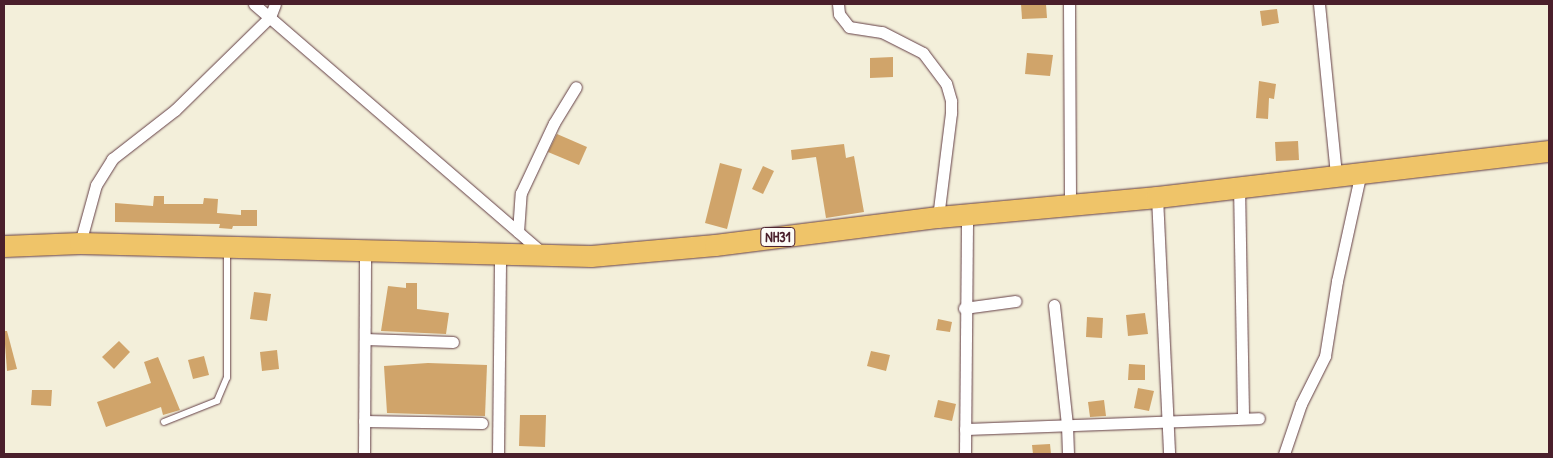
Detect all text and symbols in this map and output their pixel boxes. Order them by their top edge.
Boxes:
road number: NH31 [759,226,797,248]

